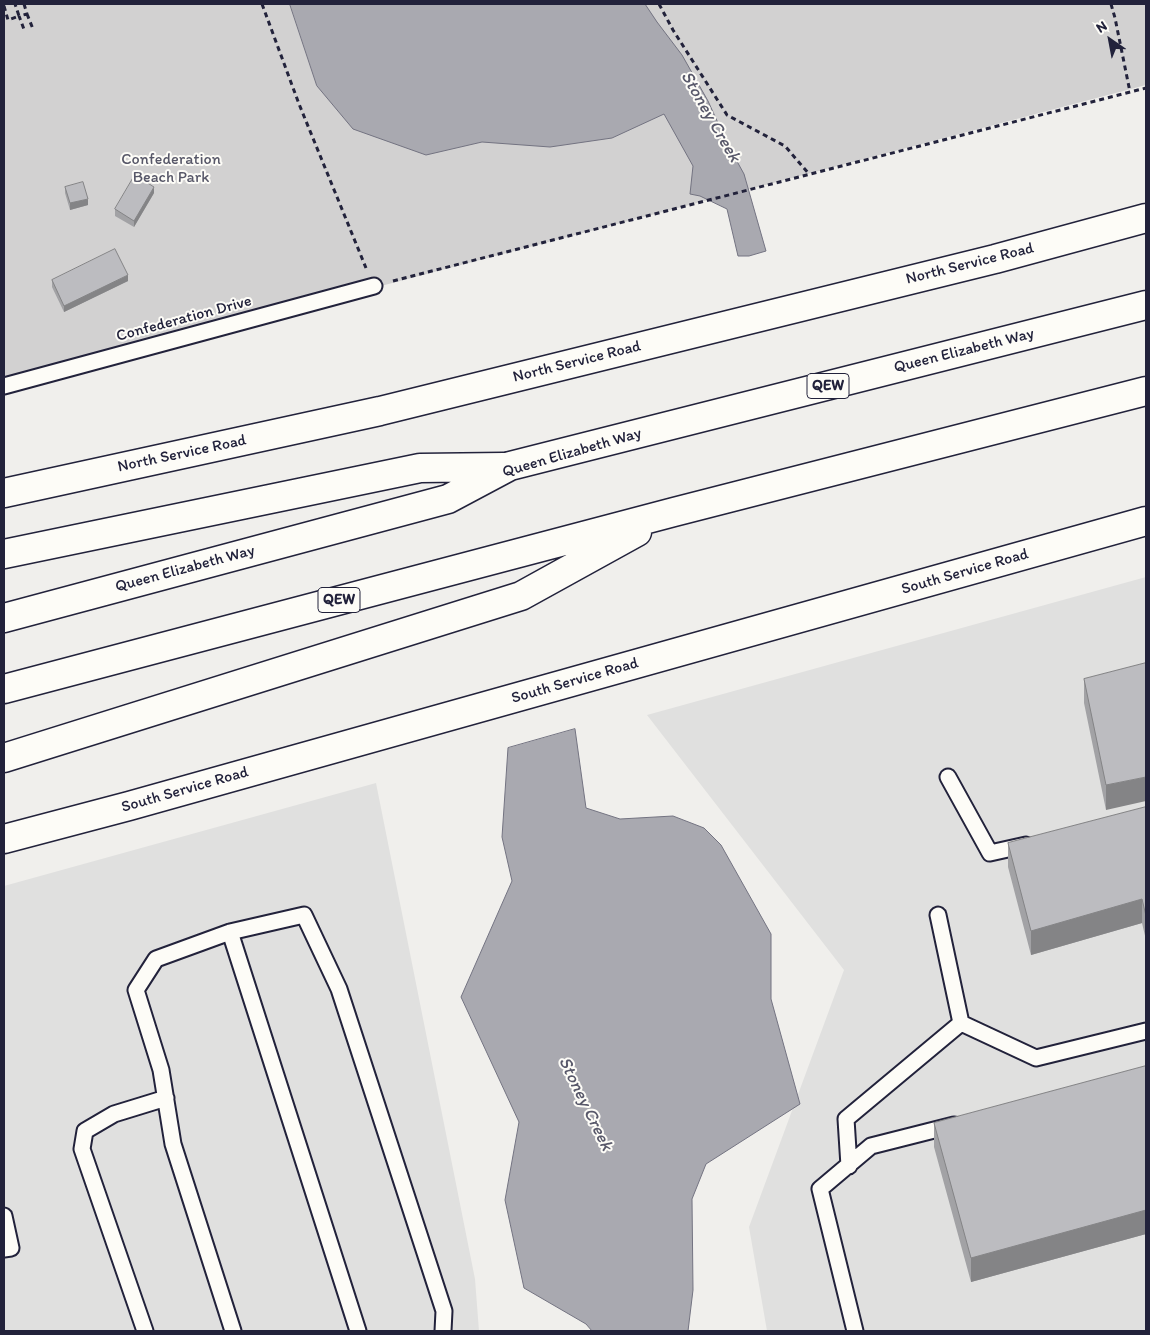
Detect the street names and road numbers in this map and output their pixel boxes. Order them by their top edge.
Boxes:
street label: North Service Road [904,239,1036,289]
street label: Confederation Drive [114,292,254,346]
street label: Queen Elizabeth Way [892,324,1036,378]
street label: North Service Road [511,337,643,387]
road number: QEW [807,374,849,398]
street label: Queen Elizabeth Way [500,424,644,482]
street label: North Service Road [116,431,248,477]
street label: Queen Elizabeth Way [113,541,257,597]
street label: South Service Road [899,545,1031,599]
road number: QEW [318,588,360,612]
street label: South Service Road [509,654,641,708]
street label: South Service Road [119,763,251,817]

